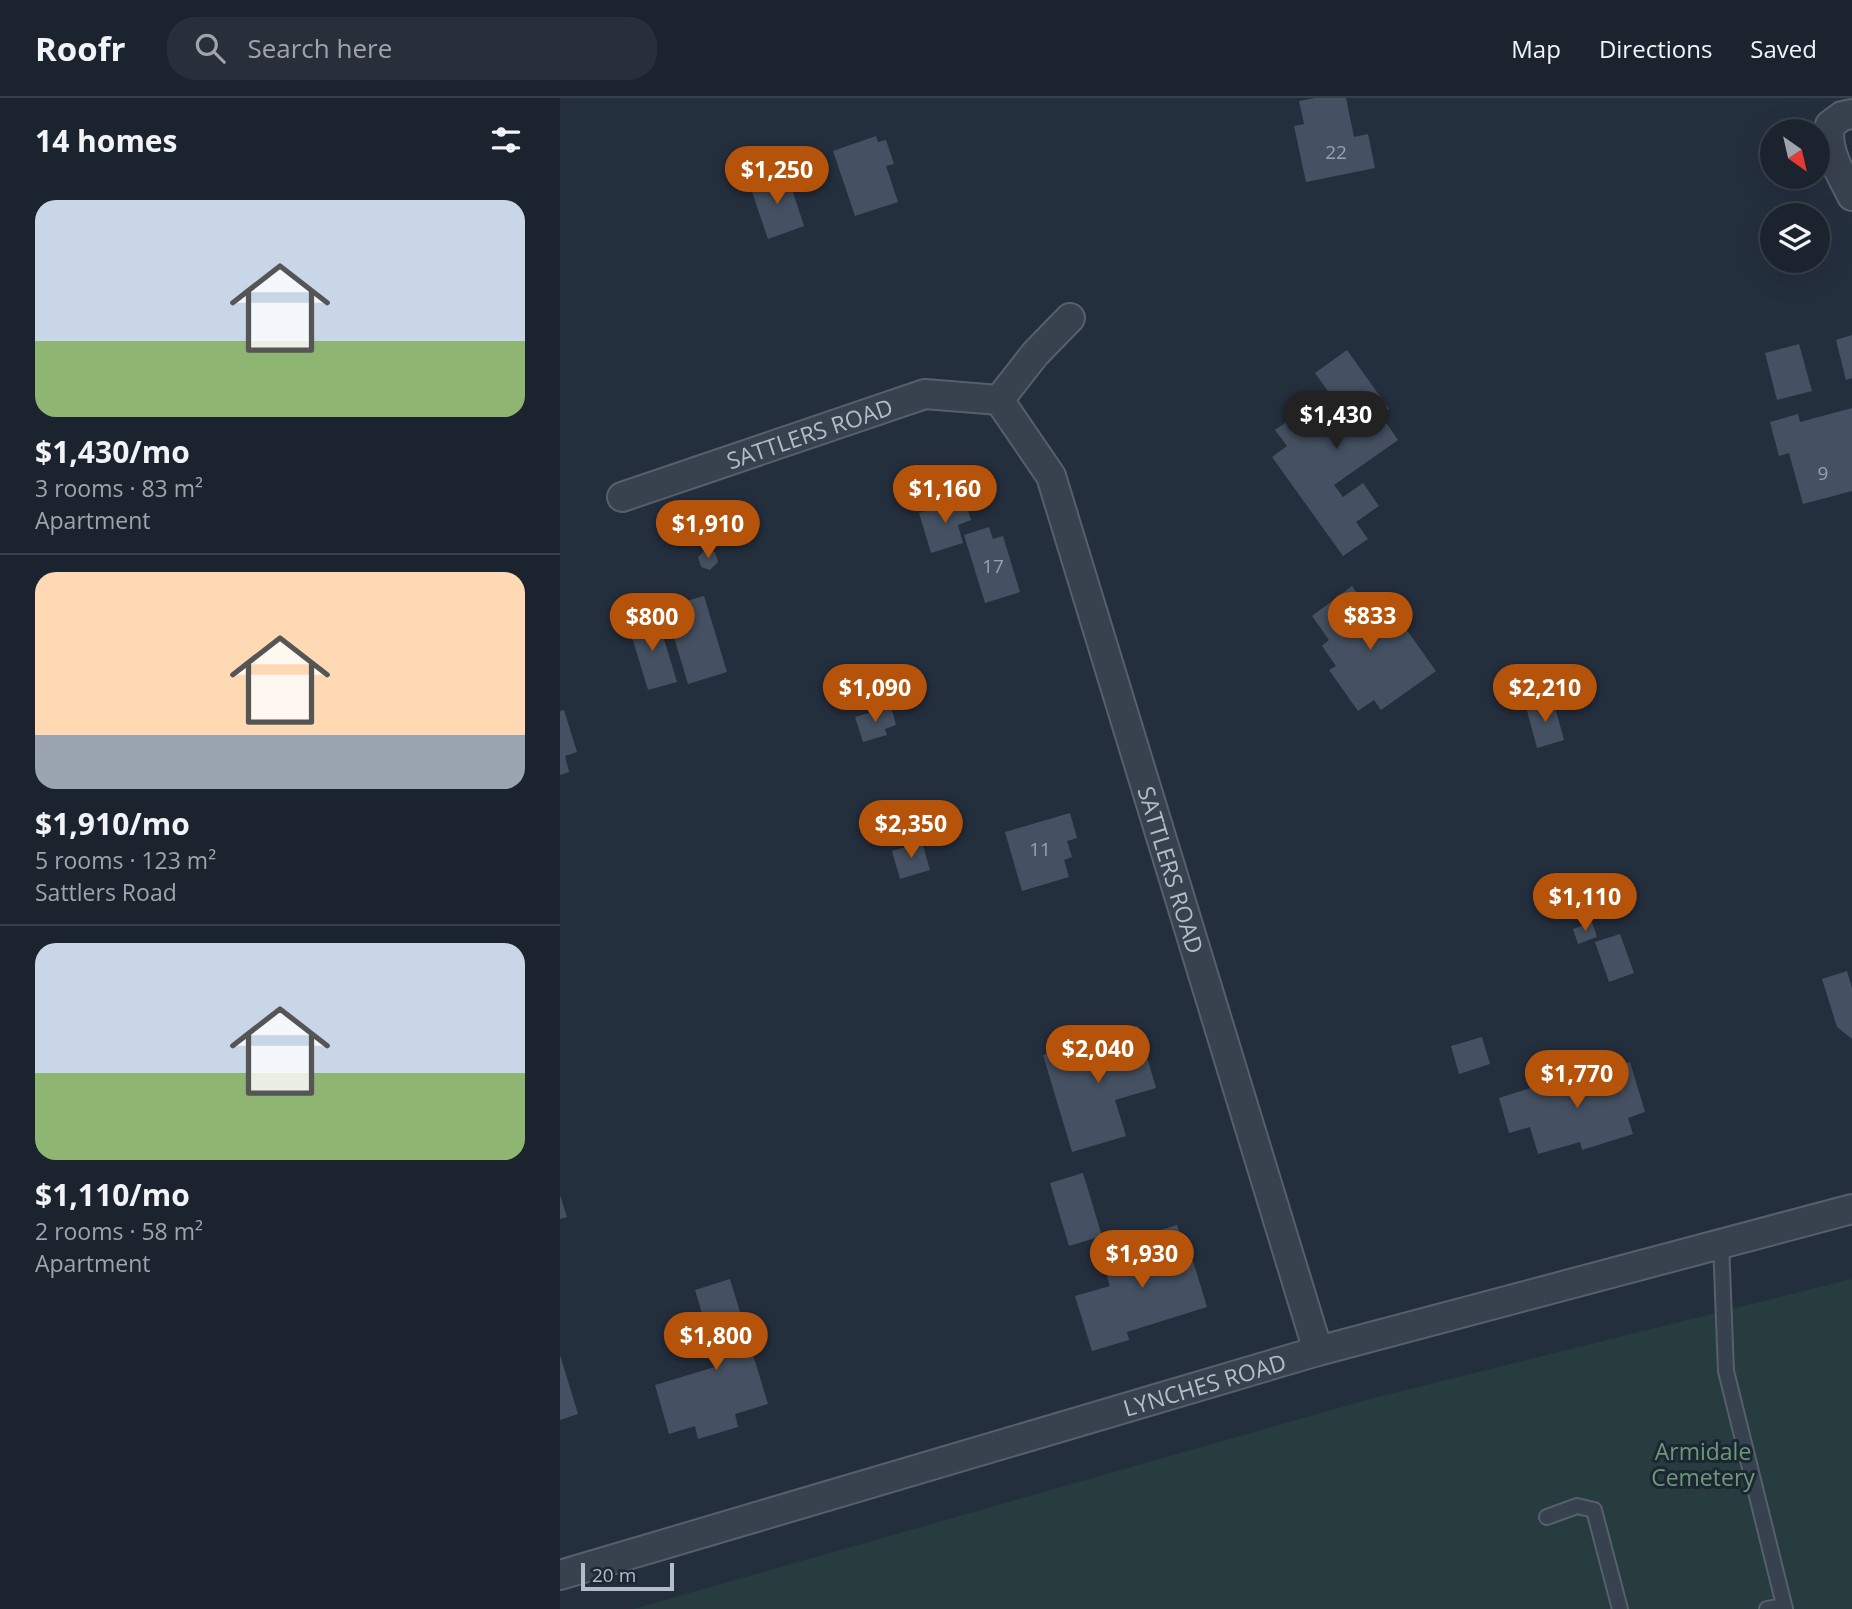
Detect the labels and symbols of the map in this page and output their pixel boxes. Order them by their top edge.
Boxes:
north arrow [1760,119,1830,189]
house number: 22 [1325,139,1347,165]
pin: $1,250 [720,146,834,206]
street label: SATTLERS ROAD [722,390,897,476]
pin: $1,430 [1279,392,1393,451]
house number: 9 [1818,460,1828,486]
pin: $1,160 [888,466,1002,525]
pin: $1,910 [651,500,765,560]
house number: 17 [982,553,1004,579]
pin: $833 [1329,592,1411,652]
pin: $800 [611,594,693,653]
pin: $1,090 [818,664,932,724]
pin: $2,210 [1488,664,1602,724]
street label: SATTLERS ROAD [1131,782,1212,957]
pin: $2,350 [854,800,968,860]
house number: 11 [1029,836,1051,862]
pin: $1,110 [1528,874,1642,933]
pin: $2,040 [1041,1026,1155,1085]
pin: $1,770 [1520,1051,1634,1110]
pin: $1,930 [1085,1230,1199,1290]
pin: $1,800 [659,1312,773,1372]
street label: LYNCHES ROAD [1119,1345,1290,1424]
park label: Armidale Cemetery [1651,1435,1755,1493]
scale bar [581,1560,674,1592]

